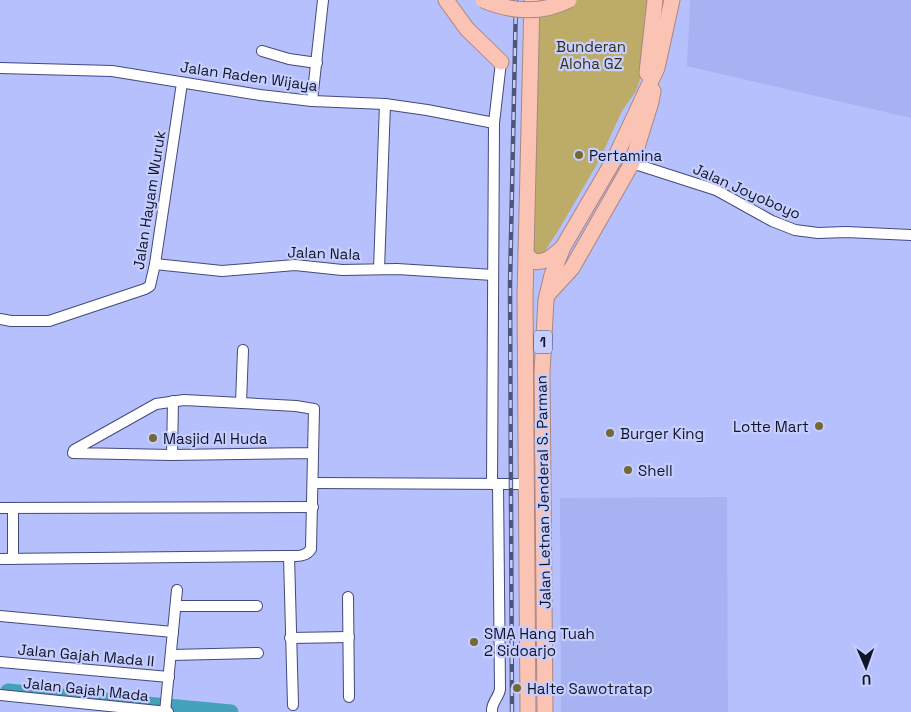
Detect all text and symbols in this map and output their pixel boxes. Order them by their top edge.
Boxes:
park label: Bunderan Aloha GZ [556,37,626,73]
street label: Jalan Raden Wijaya [179,57,319,95]
street label: Jalan Hayam Wuruk [129,129,169,271]
place label: Pertamina [589,146,663,165]
marker: Pertamina [573,149,585,161]
street label: Jalan Joyoboyo [690,159,804,223]
street label: Jalan Nala [287,242,361,264]
road number: 1 [534,331,552,354]
street label: Jalan Letnan Jenderal S. Parman [531,375,555,609]
place label: Lotte Mart [733,417,809,436]
marker: Lotte Mart [813,420,825,432]
place label: Burger King [620,424,704,443]
marker: Burger King [604,427,616,439]
place label: Masjid Al Huda [163,429,268,448]
marker: Masjid Al Huda [147,432,159,444]
place label: Shell [638,461,673,480]
marker: Shell [622,464,634,476]
place label: SMA Hang Tuah 2 Sidoarjo [484,624,595,660]
marker: SMA Hang Tuah 2 Sidoarjo [468,636,480,648]
street label: Jalan Gajah Mada II [17,640,155,670]
north arrow [841,642,891,692]
text: U [861,671,871,689]
street label: Jalan Gajah Mada [22,673,150,705]
place label: Halte Sawotratap [527,679,653,698]
marker: Halte Sawotratap [511,682,523,694]

